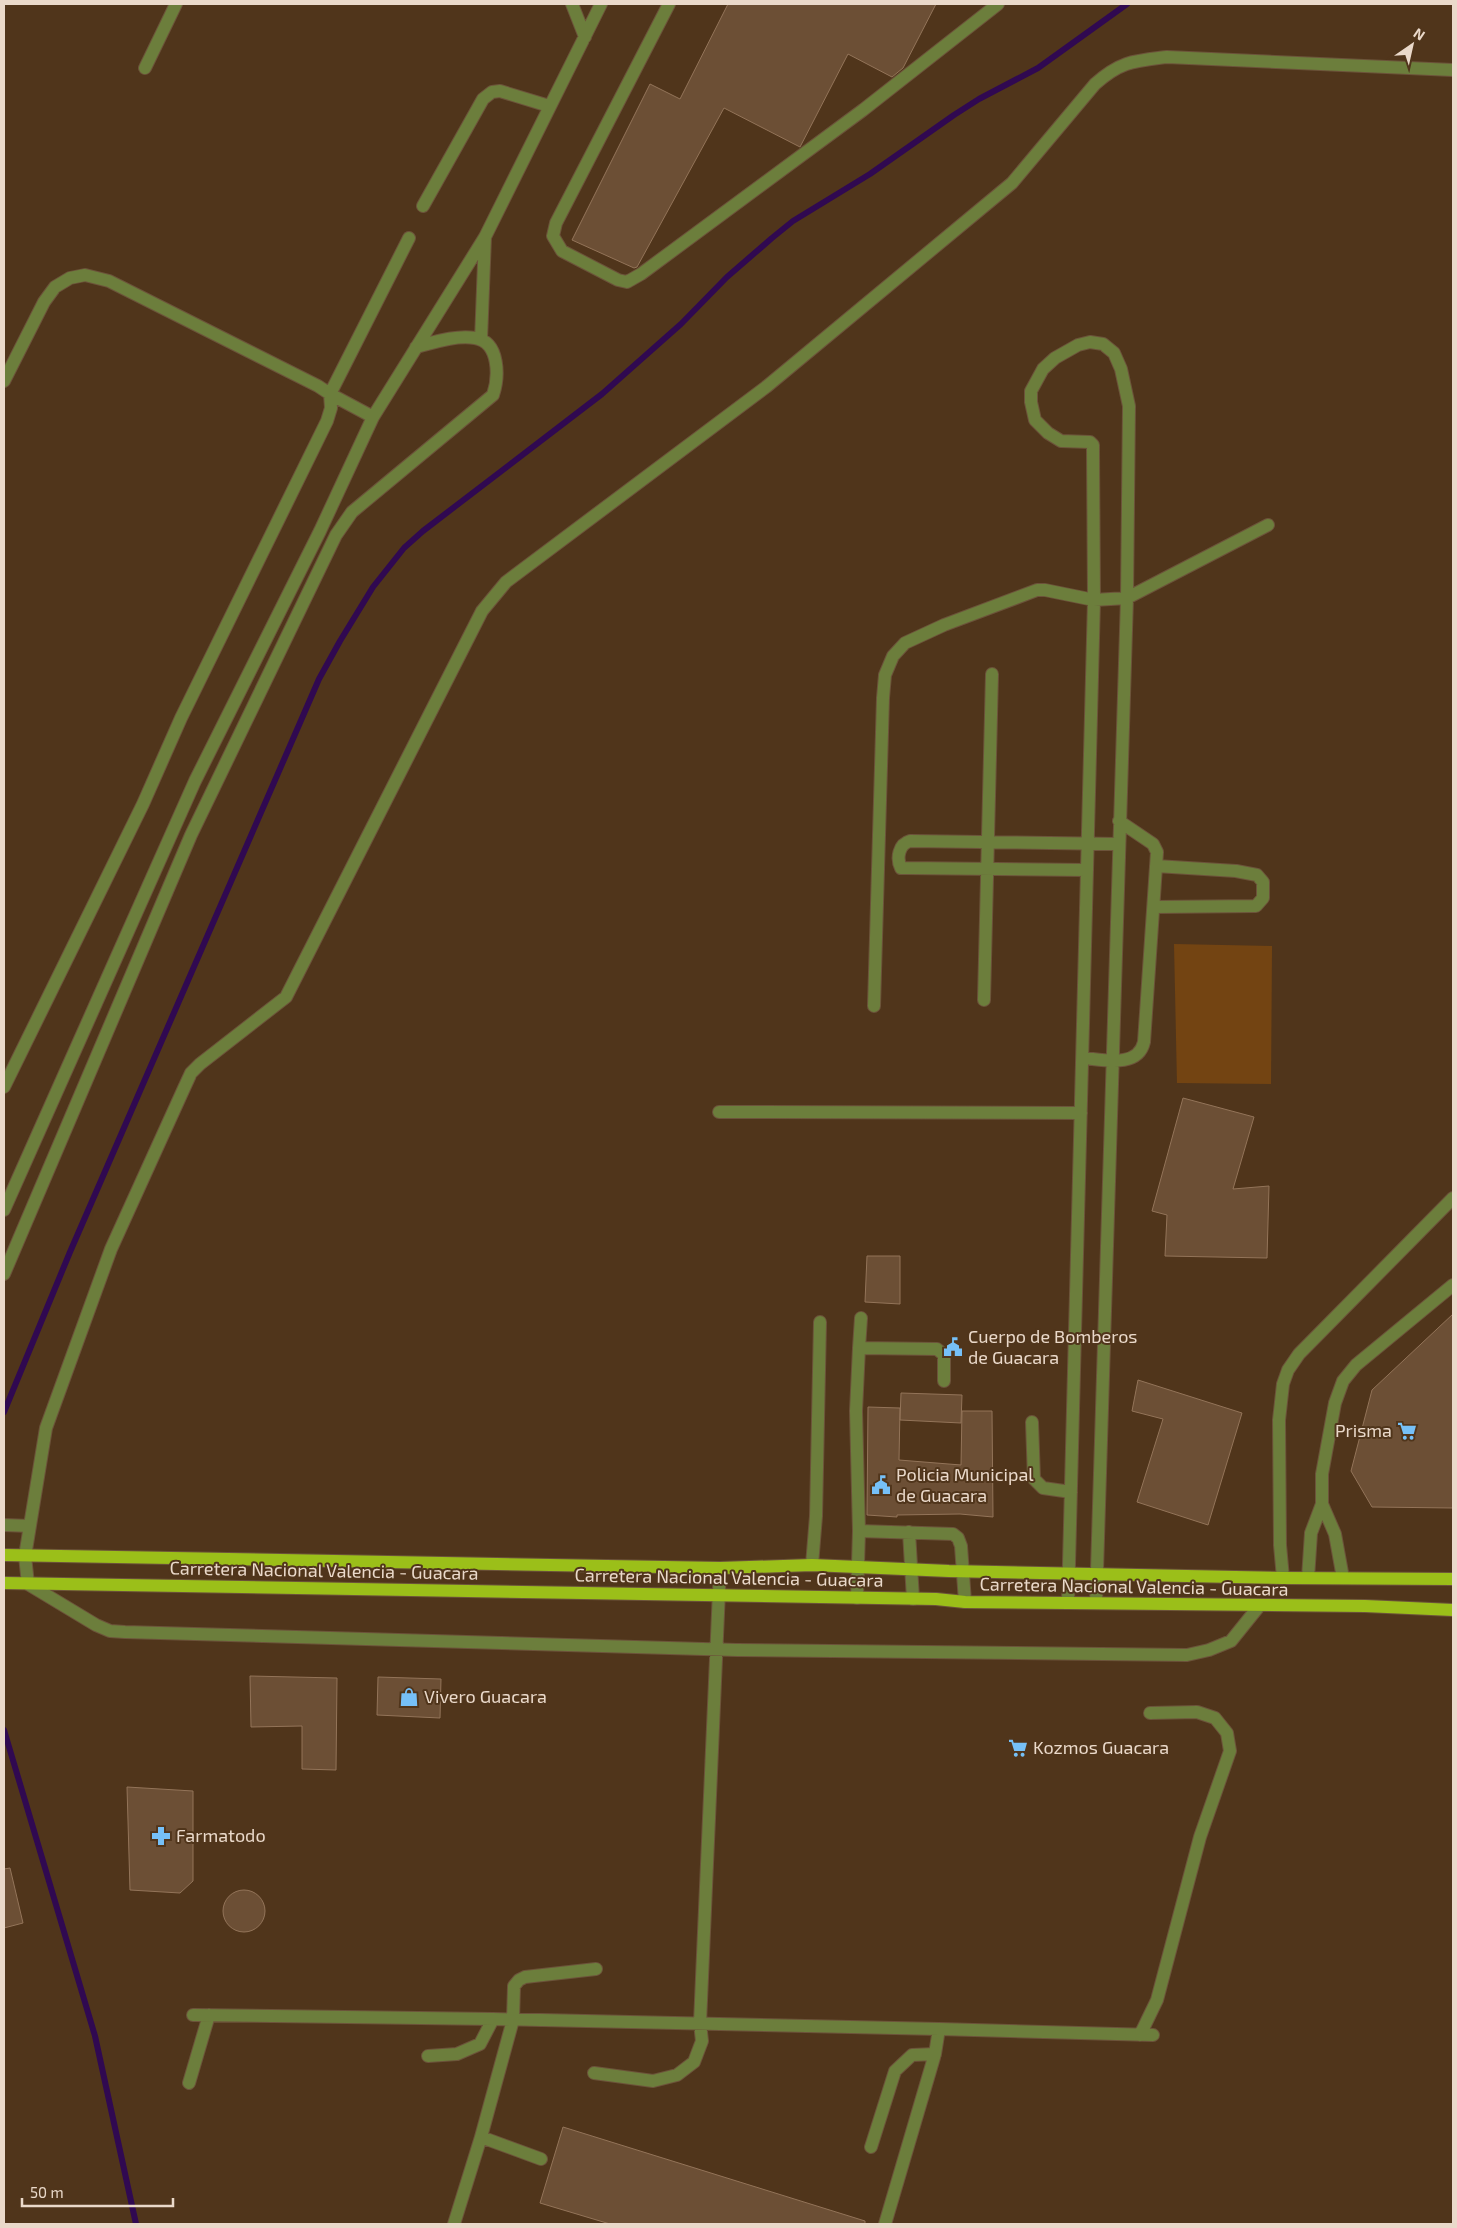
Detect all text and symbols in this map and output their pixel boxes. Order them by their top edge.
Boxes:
north arrow [1387,20,1437,70]
text: N [1411,24,1428,44]
place label: Cuerpo de Bomberos de Guacara [968,1325,1138,1368]
public building icon: Cuerpo de Bomberos de Guacara [942,1336,964,1358]
place label: Prisma [1335,1419,1392,1441]
supermarket icon: Prisma [1396,1420,1418,1442]
place label: Policia Municipal de Guacara [896,1463,1034,1506]
public building icon: Policia Municipal de Guacara [870,1474,892,1496]
street label: Carretera Nacional Valencia - Guacara [169,1556,479,1584]
street label: Carretera Nacional Valencia - Guacara [574,1563,884,1591]
street label: Carretera Nacional Valencia - Guacara [979,1572,1289,1600]
place label: Vivero Guacara [424,1685,547,1707]
shop icon: Vivero Guacara [398,1686,420,1708]
place label: Kozmos Guacara [1033,1736,1169,1758]
supermarket icon: Kozmos Guacara [1007,1737,1029,1759]
place label: Farmatodo [176,1824,266,1846]
pharmacy icon: Farmatodo [150,1825,172,1847]
scale bar [22,2176,174,2208]
text: 50 m [30,2183,64,2201]

